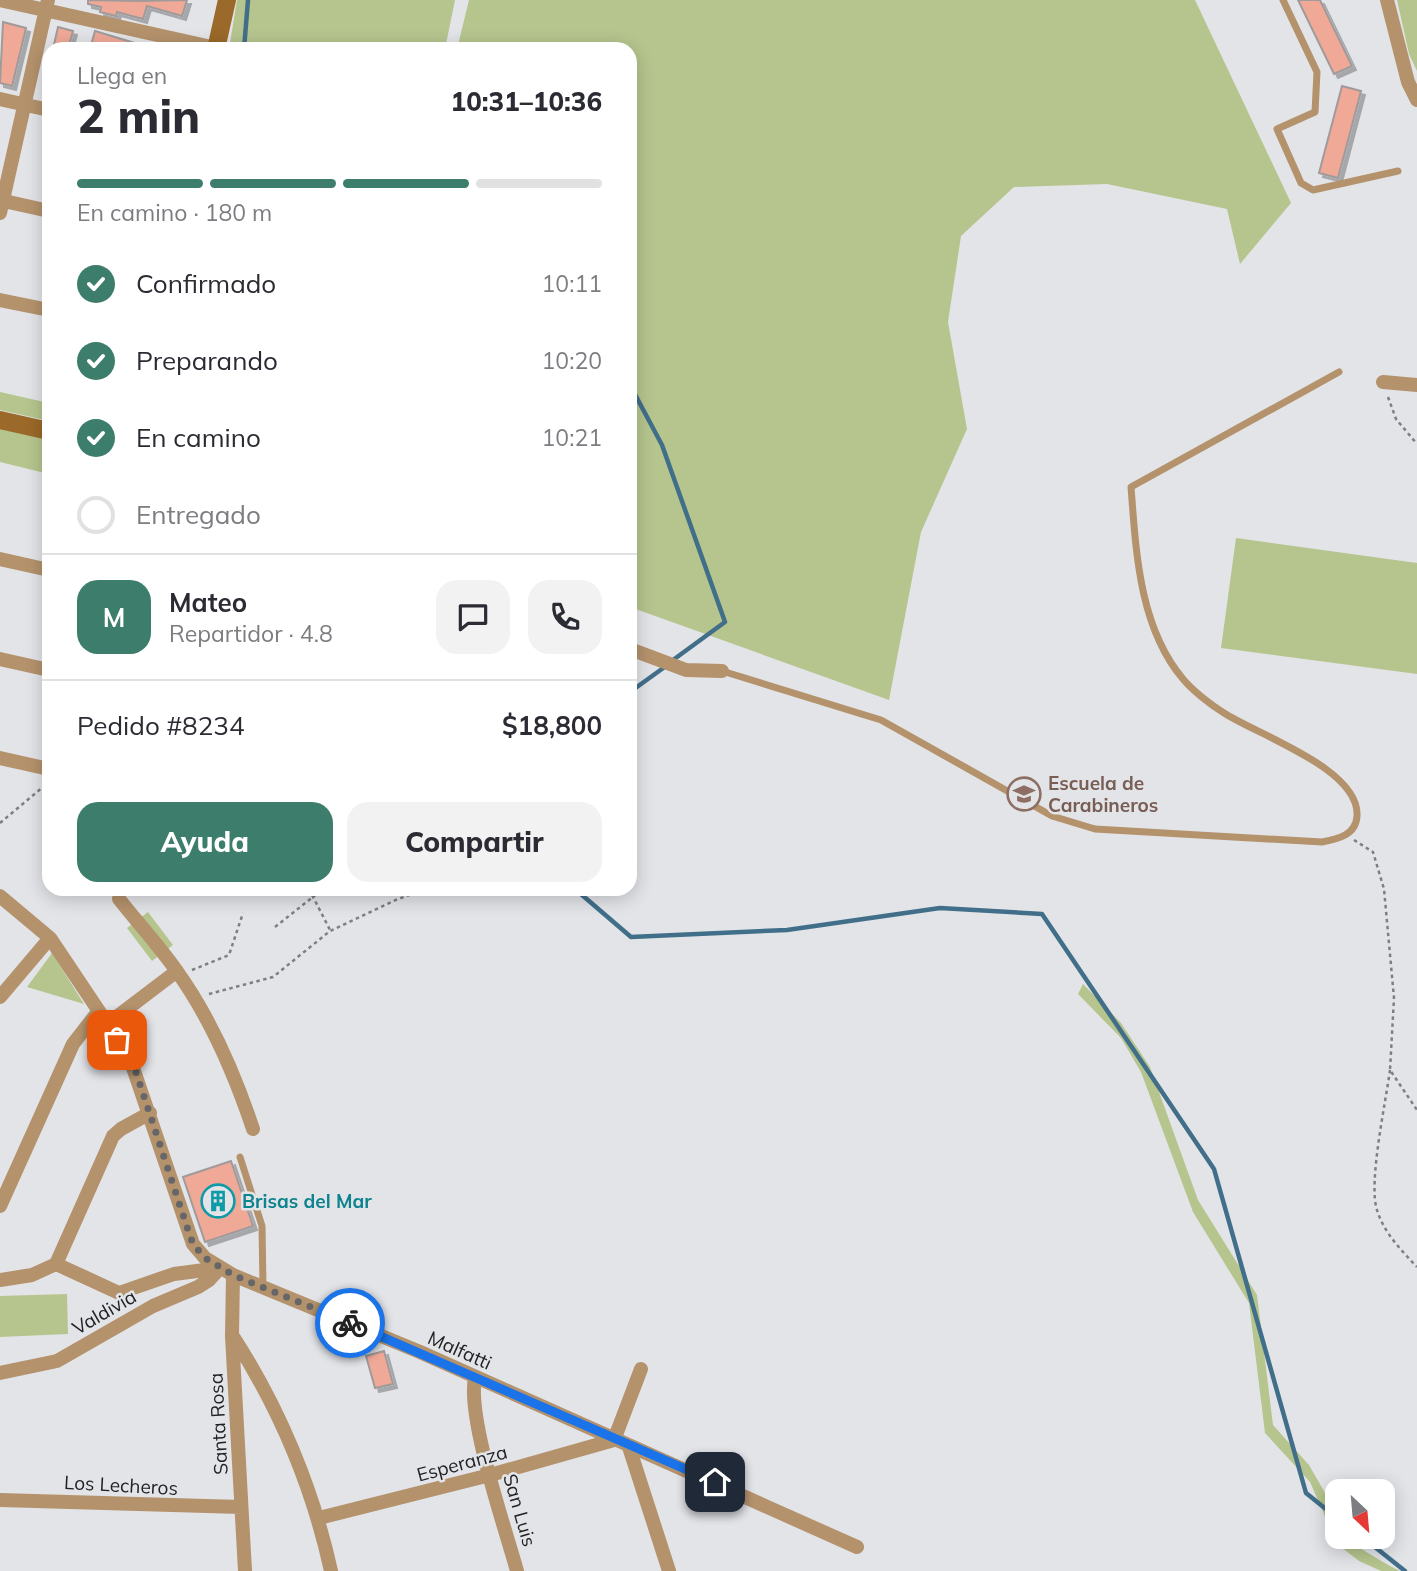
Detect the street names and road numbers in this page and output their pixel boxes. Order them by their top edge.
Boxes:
street label: Valdivia [68,1284,140,1340]
street label: Malfatti [424,1325,496,1375]
street label: Santa Rosa [203,1372,233,1476]
street label: Esperanza [414,1439,510,1487]
street label: Los Lecheros [63,1470,179,1500]
street label: San Luis [498,1471,542,1549]

